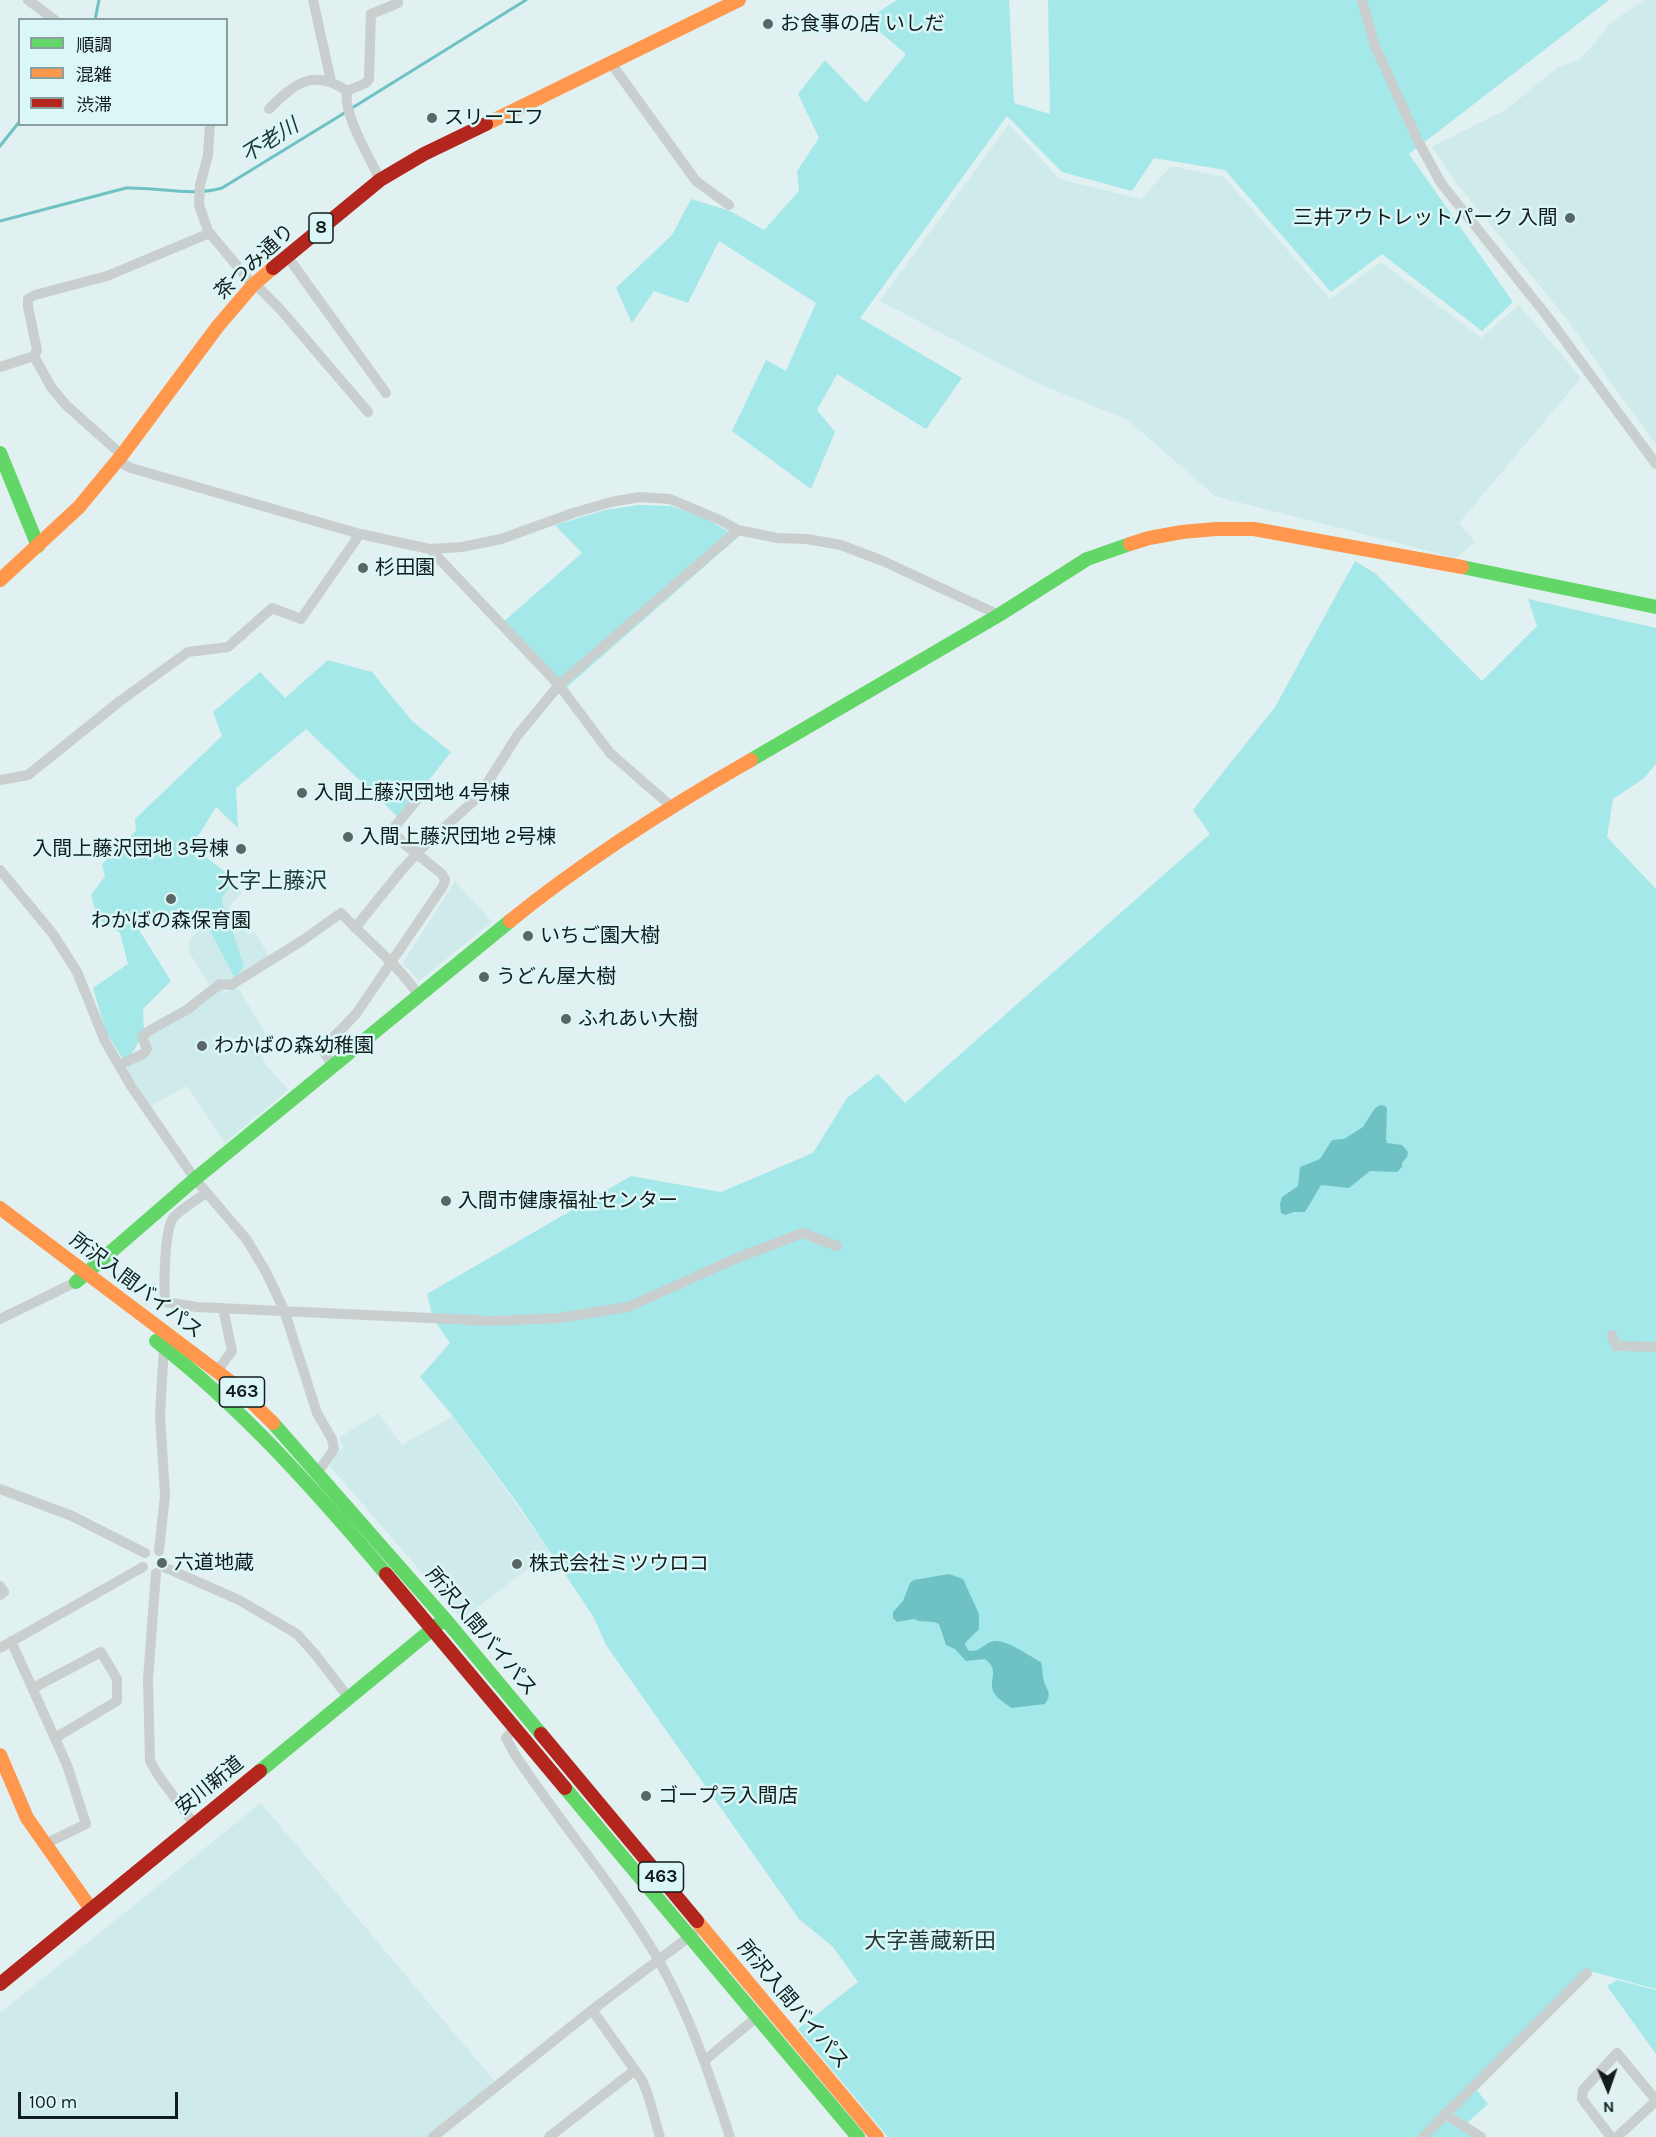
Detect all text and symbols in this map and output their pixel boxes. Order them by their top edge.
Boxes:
place label: お食事の店 いしだ [780,12,945,36]
marker: お食事の店 いしだ [761,17,775,31]
legend [18,18,228,126]
text: 順調 [76,34,112,56]
text: 混雑 [76,64,112,86]
text: 渋滞 [76,94,112,116]
place label: スリーエフ [444,106,544,130]
marker: スリーエフ [425,111,439,125]
water label: 不老川 [237,114,303,168]
place label: 三井アウトレットパーク 入間 [1293,206,1558,230]
marker: 三井アウトレットパーク 入間 [1563,211,1577,225]
road number: 8 [309,213,333,243]
street label: 茶つみ通り [210,219,300,305]
place label: 杉田園 [375,556,435,580]
marker: 杉田園 [356,561,370,575]
place label: 入間上藤沢団地 4号棟 [314,781,510,805]
marker: 入間上藤沢団地 4号棟 [295,786,309,800]
place label: 入間上藤沢団地 2号棟 [360,825,556,849]
marker: 入間上藤沢団地 2号棟 [341,830,355,844]
place label: 入間上藤沢団地 3号棟 [32,837,229,861]
marker: 入間上藤沢団地 3号棟 [234,842,248,856]
district label: 大字上藤沢 [217,869,327,895]
marker: わかばの森保育園 [164,892,178,906]
place label: わかばの森保育園 [91,909,251,933]
place label: いちご園大樹 [540,924,660,948]
marker: いちご園大樹 [521,929,535,943]
place label: うどん屋大樹 [496,965,616,989]
marker: うどん屋大樹 [477,970,491,984]
place label: ふれあい大樹 [578,1007,698,1031]
marker: ふれあい大樹 [559,1012,573,1026]
place label: わかばの森幼稚園 [214,1034,374,1058]
marker: わかばの森幼稚園 [195,1039,209,1053]
place label: 入間市健康福祉センター [458,1189,678,1213]
marker: 入間市健康福祉センター [439,1194,453,1208]
street label: 所沢入間バイパス [65,1228,207,1344]
road number: 463 [220,1377,264,1407]
place label: 六道地蔵 [174,1551,254,1575]
place label: 株式会社ミツウロコ [529,1552,709,1576]
marker: 六道地蔵 [155,1556,169,1570]
marker: 株式会社ミツウロコ [510,1557,524,1571]
street label: 所沢入間バイパス [420,1563,542,1701]
street label: 安川新道 [171,1752,249,1820]
place label: ゴープラ入間店 [658,1784,798,1808]
marker: ゴープラ入間店 [639,1789,653,1803]
road number: 463 [638,1862,684,1892]
district label: 大字善蔵新田 [864,1929,996,1955]
street label: 所沢入間バイパス [732,1936,854,2074]
north arrow [1578,2059,1638,2119]
scale bar [21,2080,182,2118]
text: 100 m [29,2091,77,2113]
text: N [1603,2098,1615,2117]

